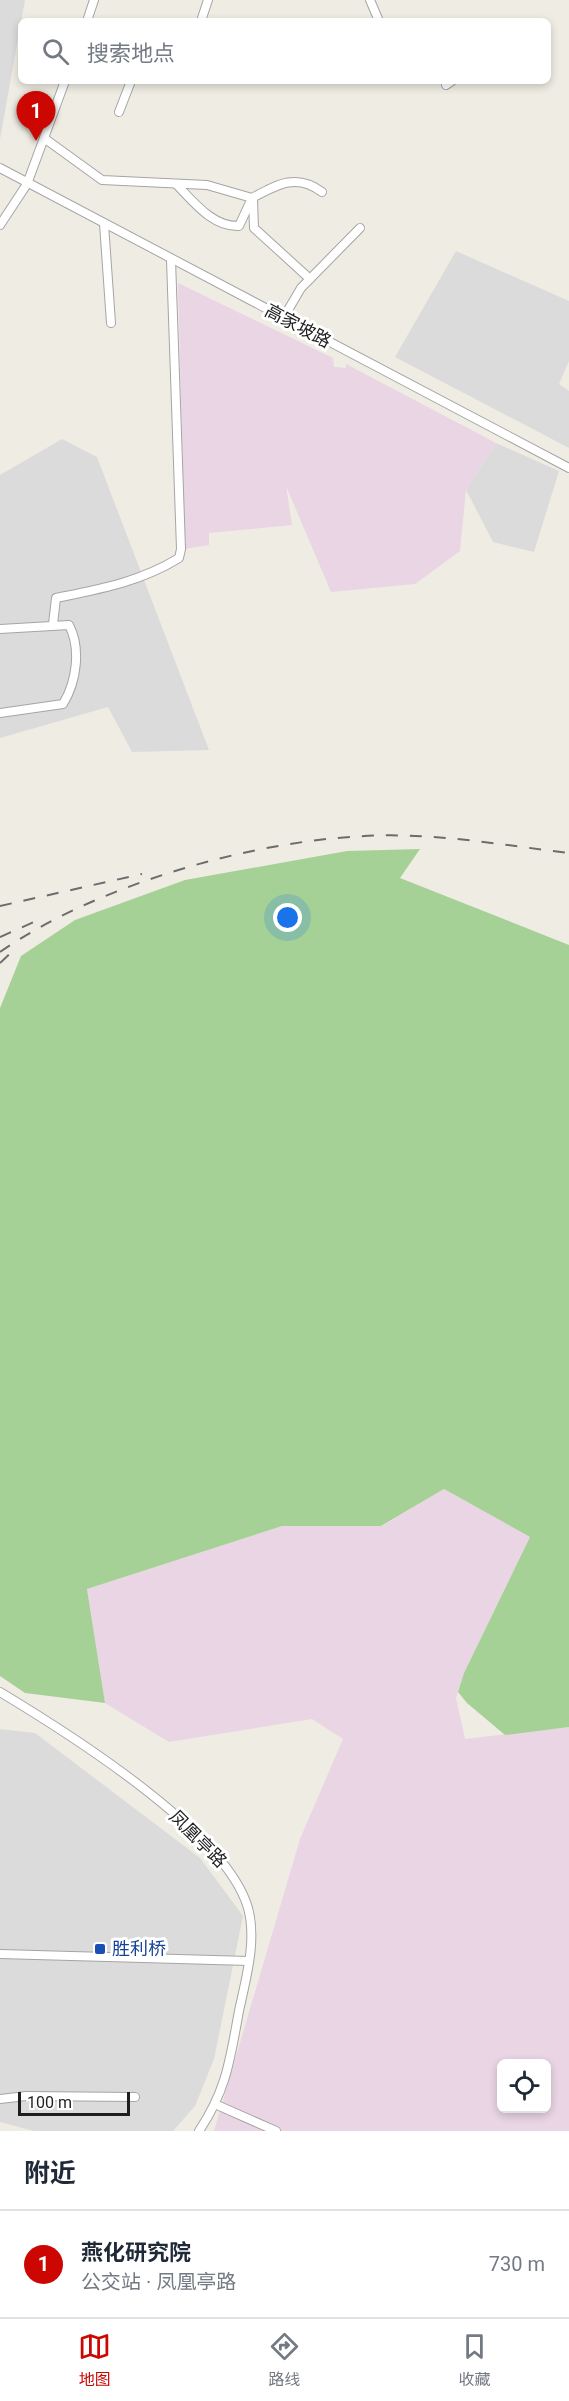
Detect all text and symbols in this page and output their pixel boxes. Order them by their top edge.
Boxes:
search box [18,18,551,84]
icon: search [39,35,72,68]
text: 搜索地点 [87,41,175,66]
pin: 1 [16,92,56,141]
street label: 高家坡路 [262,299,335,352]
your location [273,903,302,932]
street label: 凤凰亭路 [165,1806,231,1872]
place label: 胜利桥 [112,1938,166,1959]
marker: 胜利桥 [93,1942,107,1956]
map controls [497,2059,551,2113]
button: locate [497,2059,551,2113]
scale bar [18,2089,130,2116]
text: 100 m [27,2093,72,2112]
text: 附近 [24,2158,76,2188]
text: 燕化研究院 [81,2240,191,2265]
text: 1 [38,2252,49,2276]
text: 730 m [489,2252,545,2276]
text: 公交站 · 凤凰亭路 [81,2270,236,2294]
tab: 地图 [78,2330,111,2390]
tab: 路线 [268,2330,301,2390]
tab: 收藏 [458,2330,491,2390]

